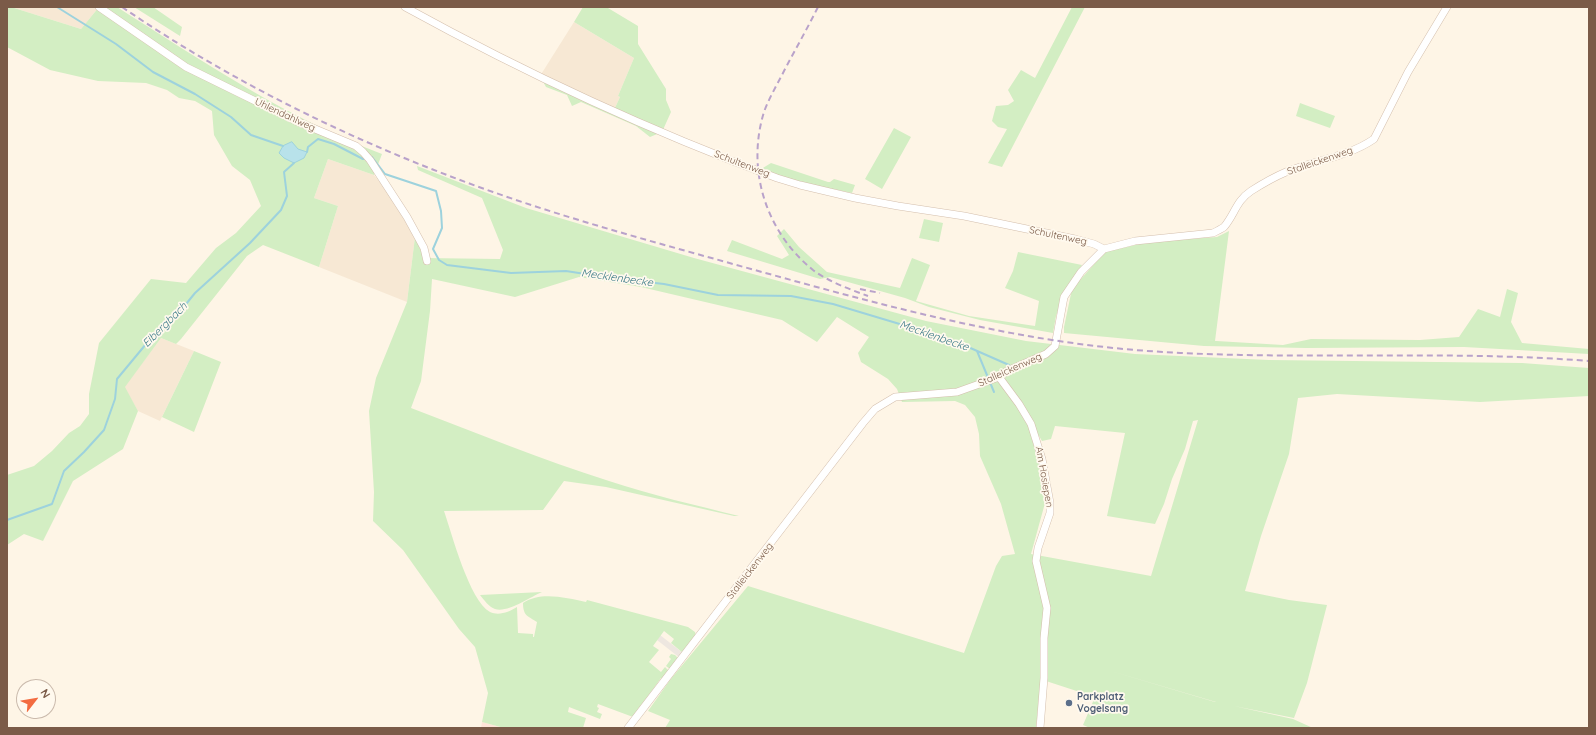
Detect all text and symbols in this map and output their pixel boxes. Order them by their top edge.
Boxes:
street label: Uhlendahlweg [253,96,317,134]
street label: Stalleickenweg [1286,144,1354,178]
street label: Schultenweg [713,148,771,180]
street label: Schultenweg [1028,224,1088,248]
water label: Mecklenbecke [580,266,654,290]
water label: Eibergbach [140,300,190,350]
water label: Mecklenbecke [898,318,970,354]
street label: Stalleickenweg [976,351,1044,389]
street label: Am Hosiepen [1033,446,1055,508]
street label: Stalleickenweg [724,540,776,602]
north arrow [16,679,56,719]
text: N [37,686,54,700]
place label: Parkplatz Vogelsang [1077,691,1128,714]
marker: Parkplatz Vogelsang [1064,698,1074,708]

